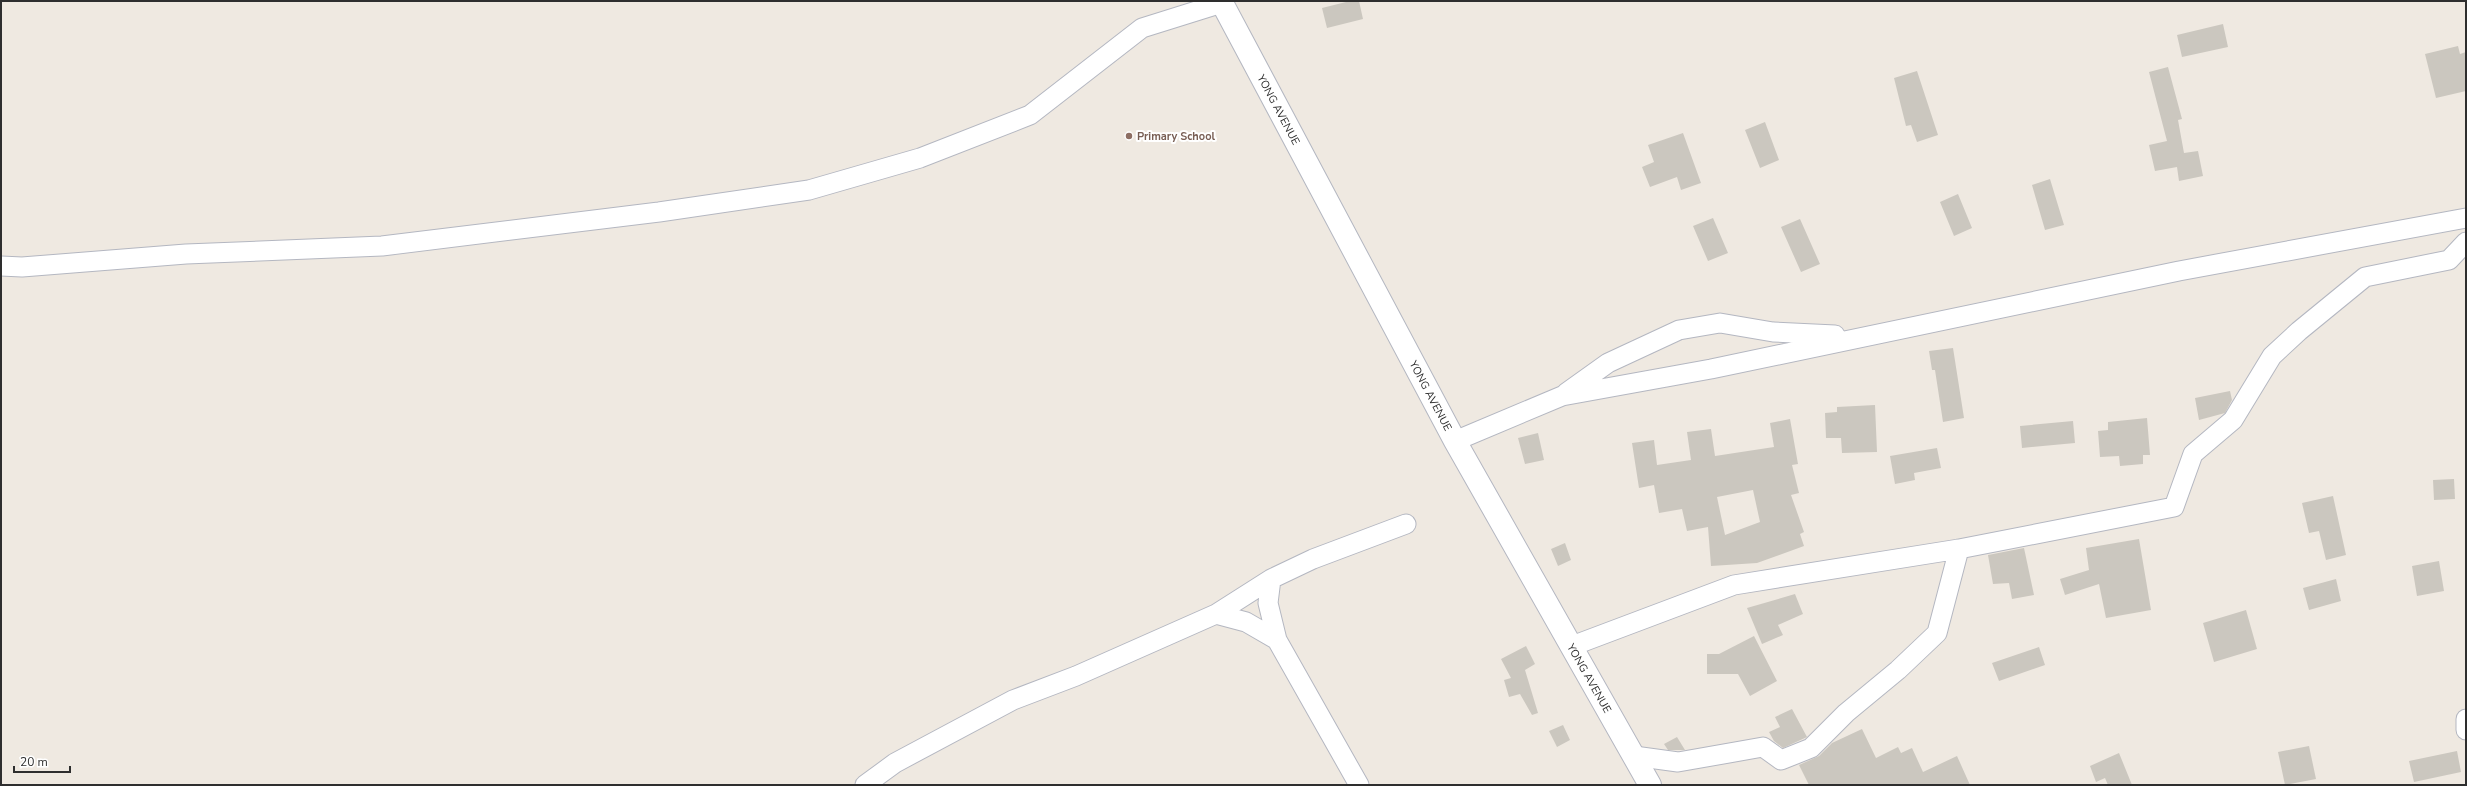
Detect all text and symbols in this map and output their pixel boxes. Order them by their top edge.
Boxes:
street label: YONG AVENUE [1253,71,1303,148]
place label: Primary School [1137,129,1215,144]
marker: Primary School [1124,131,1134,141]
street label: YONG AVENUE [1405,357,1455,434]
street label: YONG AVENUE [1563,640,1615,716]
scale bar [14,748,70,774]
text: 20 m [20,754,48,770]

